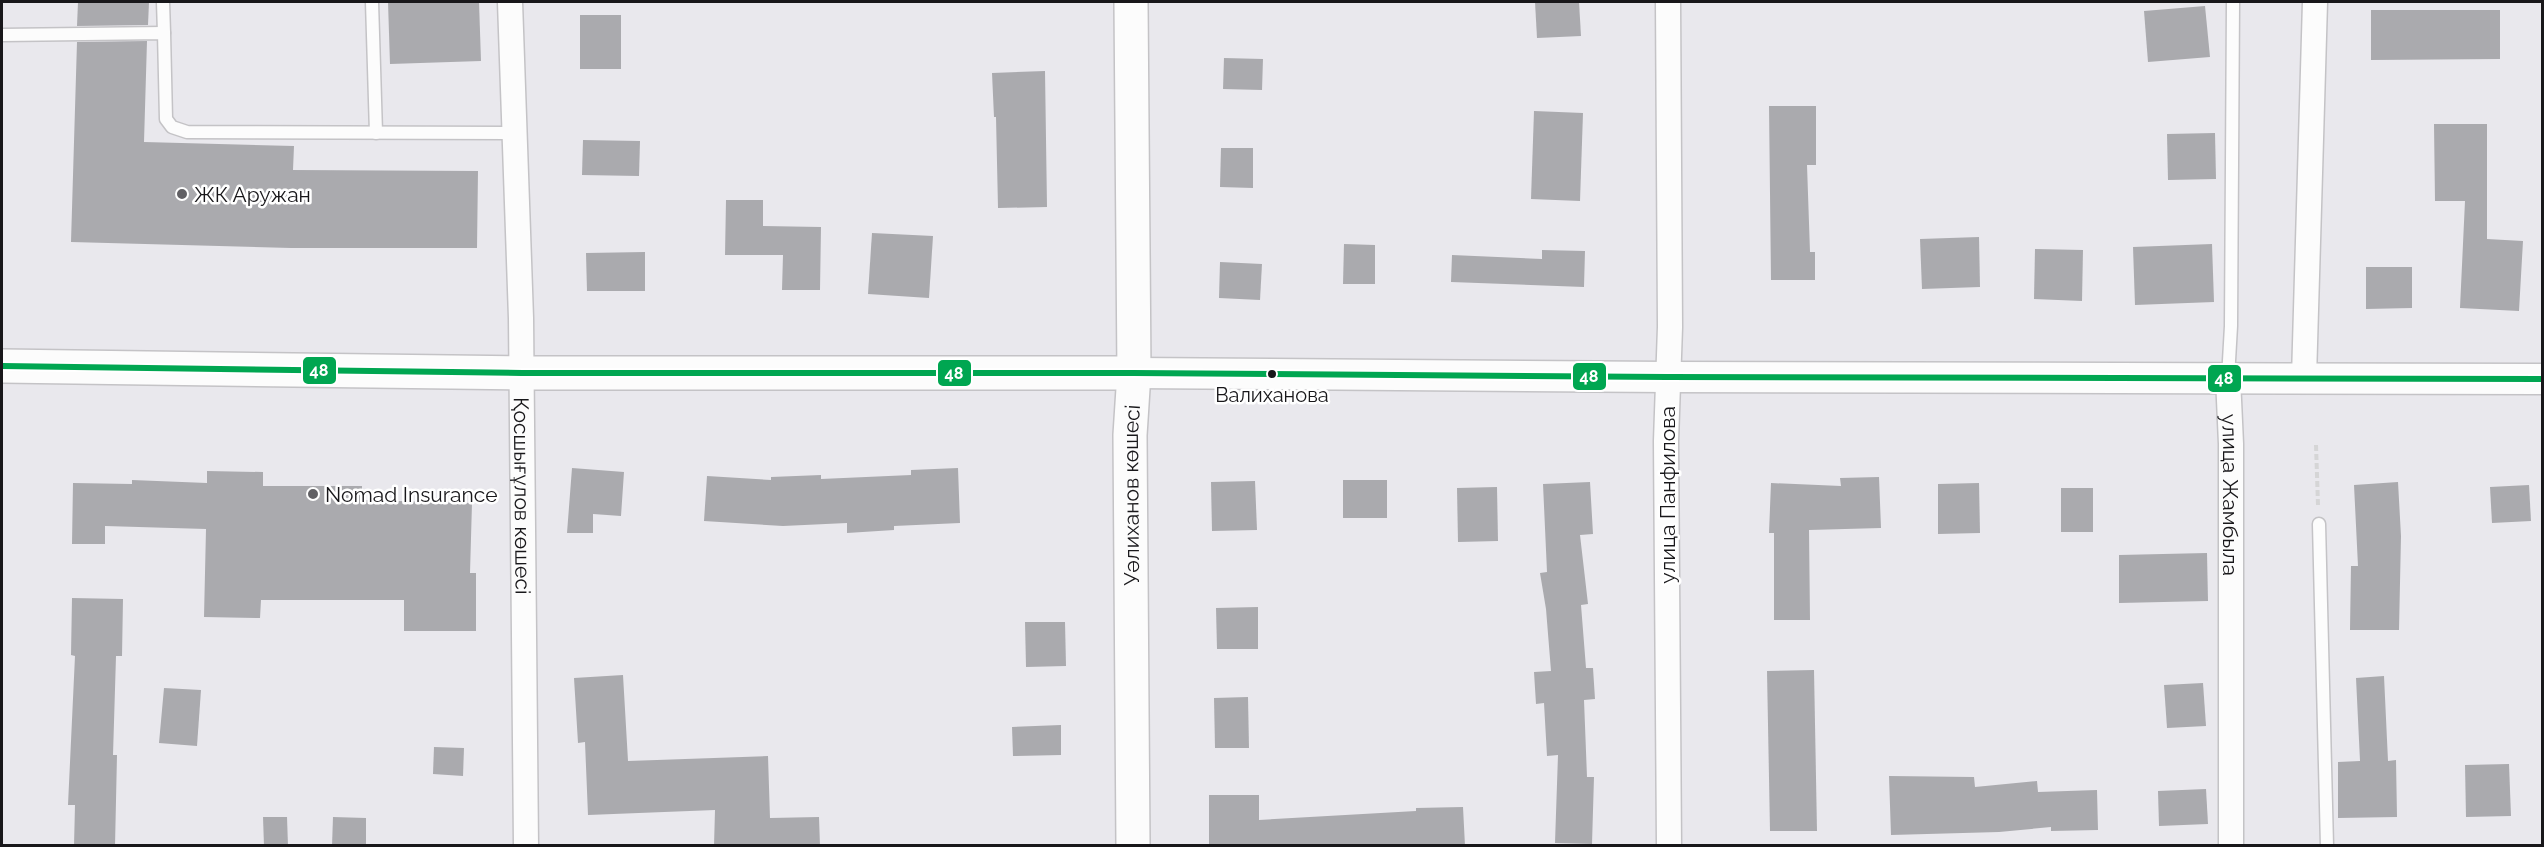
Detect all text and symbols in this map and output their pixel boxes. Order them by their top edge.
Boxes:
place label: ЖК Аружан [194,182,311,207]
marker: ЖК Аружан [175,187,189,201]
line badge: 48 [302,356,337,385]
line badge: 48 [937,359,972,387]
text: 48 [310,361,328,380]
line badge: 48 [1572,362,1607,391]
text: 48 [945,364,963,383]
line badge: 48 [2207,364,2242,393]
text: 48 [1580,367,1598,386]
marker: Валиханова [1266,368,1278,380]
text: 48 [2215,369,2233,388]
place label: Валиханова [1215,383,1329,407]
street label: Қосшығұлов көшесі [509,397,536,595]
street label: Уәлиханов көшесі [1117,404,1144,586]
street label: улица Панфилова [1655,406,1680,584]
street label: улица Жамбыла [2217,413,2244,576]
place label: Nomad Insurance [325,482,498,507]
marker: Nomad Insurance [306,487,320,501]

